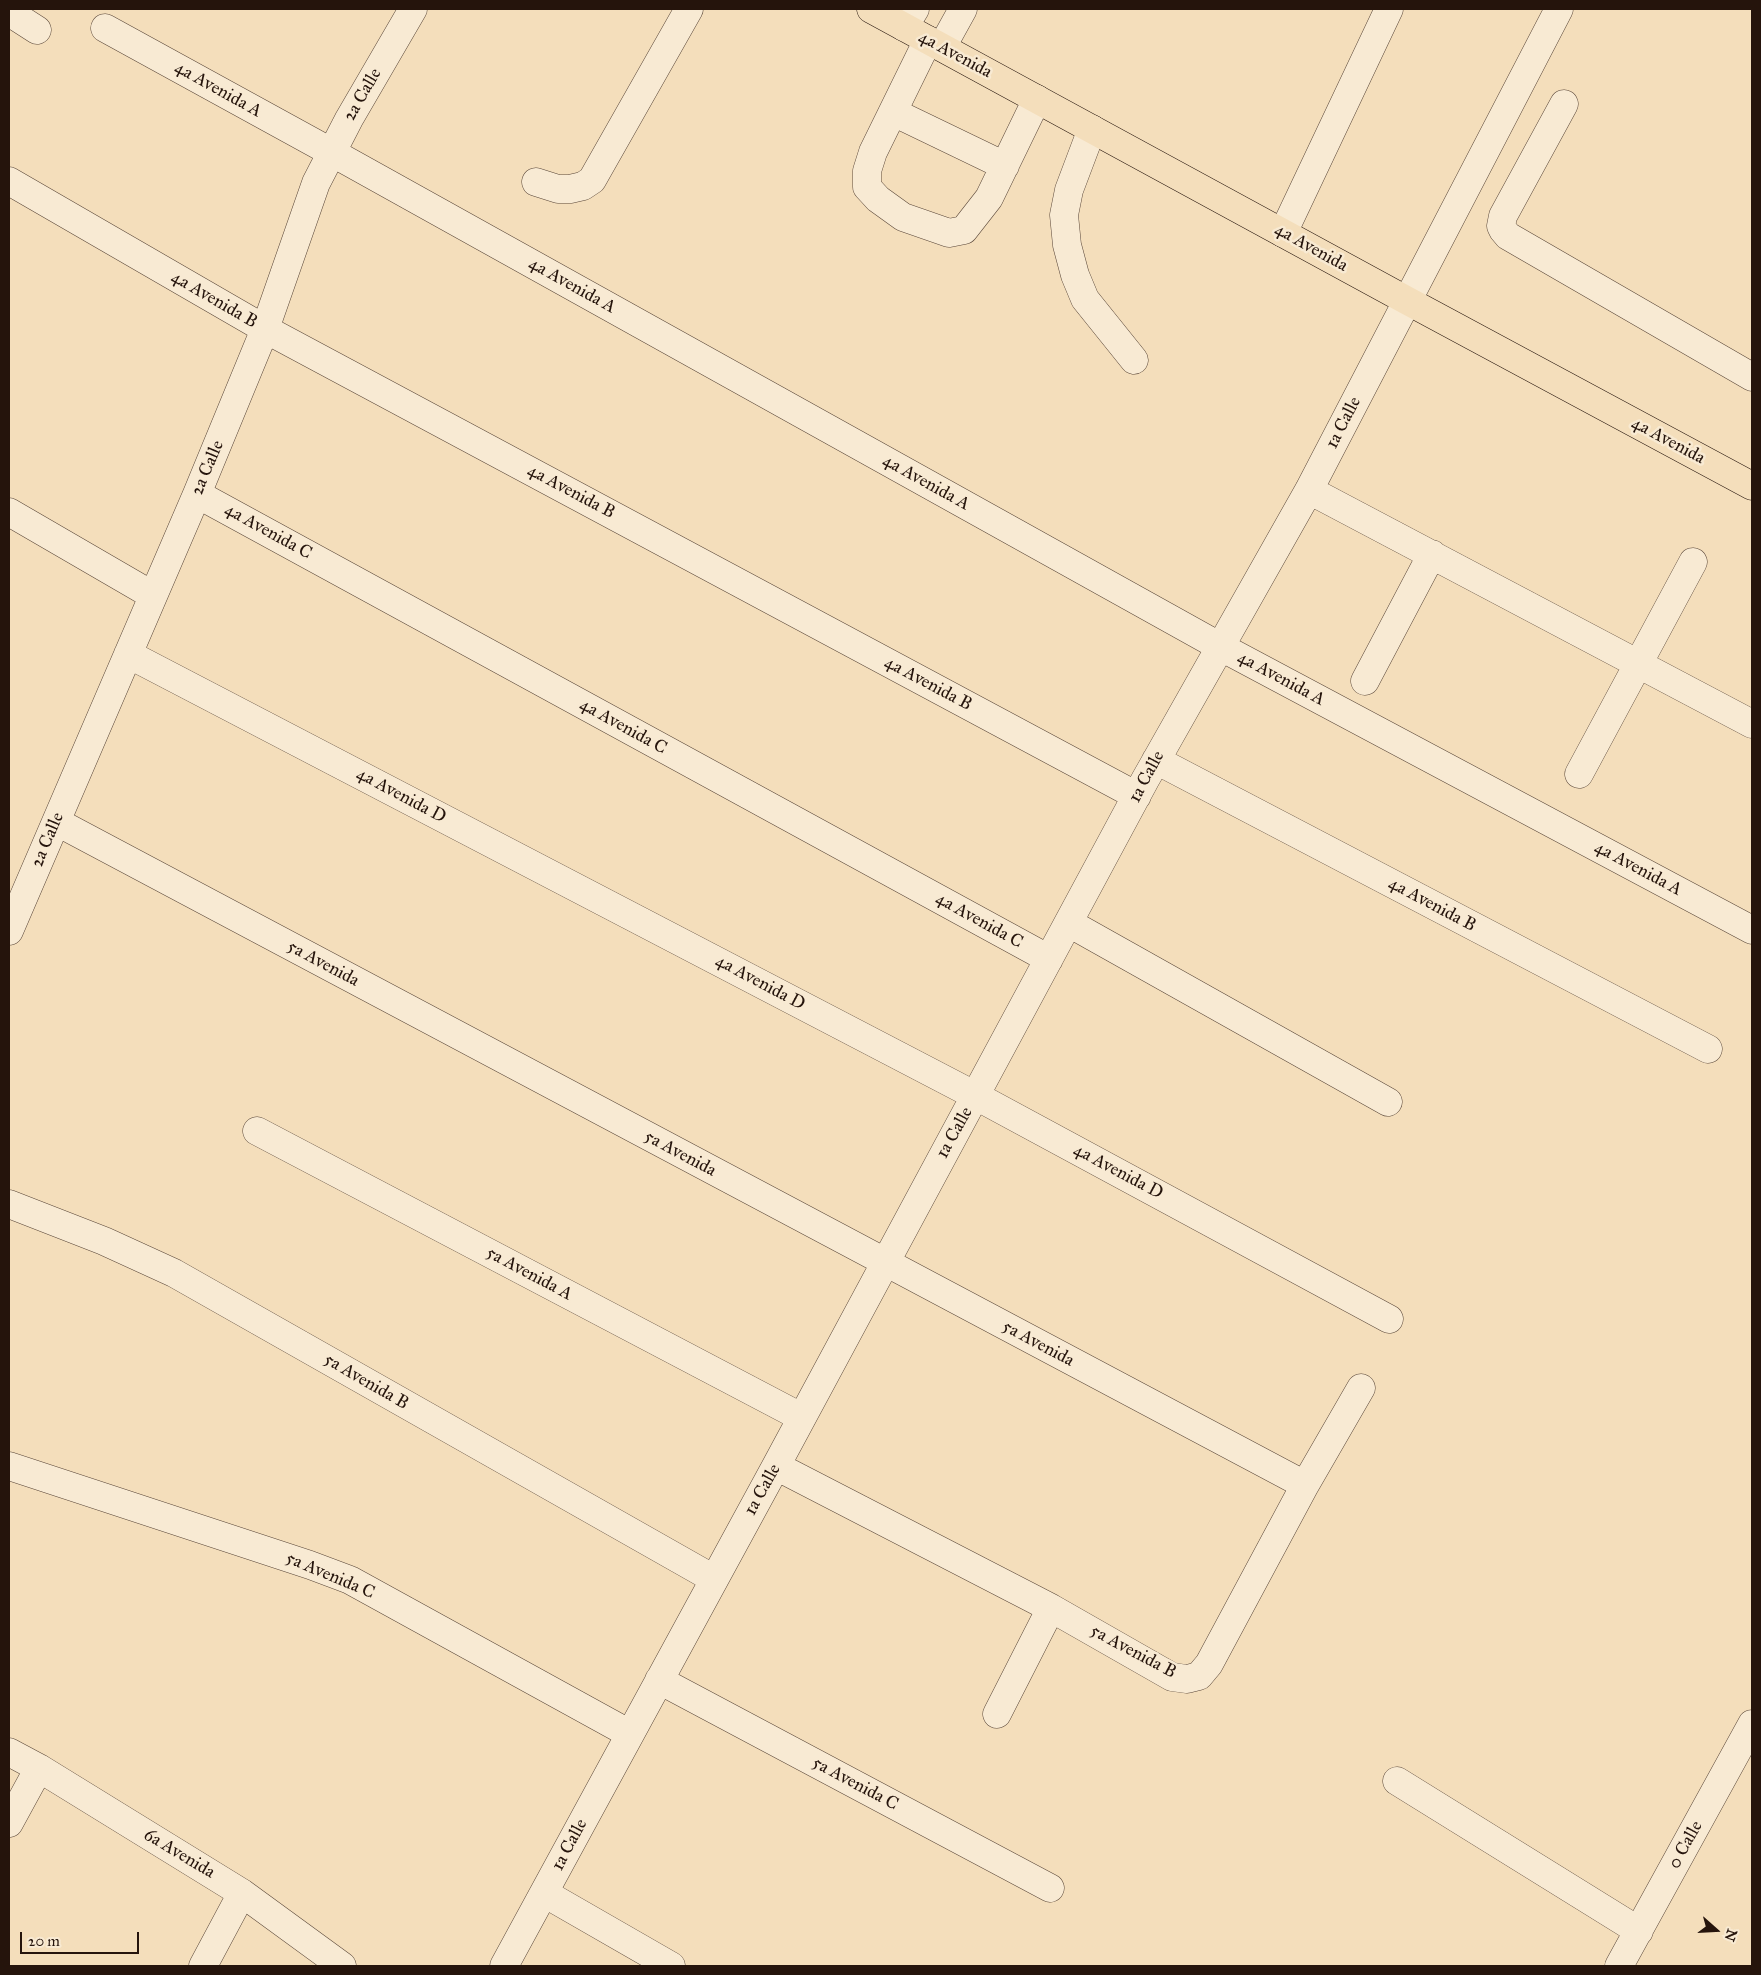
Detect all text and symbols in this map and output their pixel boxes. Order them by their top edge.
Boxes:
street label: 4a Avenida [915,27,995,83]
street label: 4a Avenida A [171,57,265,123]
street label: 2a Calle [339,65,387,125]
street label: 4a Avenida [1271,219,1351,277]
street label: 4a Avenida A [525,253,619,319]
street label: 4a Avenida B [167,267,261,333]
street label: 1a Calle [1322,393,1366,453]
street label: 4a Avenida [1628,413,1708,469]
street label: 2a Calle [187,437,229,499]
street label: 4a Avenida A [879,450,973,516]
street label: 4a Avenida B [524,460,618,524]
street label: 4a Avenida C [221,499,315,565]
street label: 4a Avenida A [1234,647,1328,711]
street label: 4a Avenida B [881,652,975,716]
street label: 4a Avenida C [576,694,670,760]
street label: 1a Calle [1124,747,1170,807]
street label: 4a Avenida D [353,763,449,829]
street label: 2a Calle [27,809,69,871]
street label: 4a Avenida A [1591,837,1685,901]
street label: 4a Avenida B [1385,873,1479,937]
street label: 4a Avenida C [932,888,1026,954]
street label: 5a Avenida [283,936,363,992]
street label: 4a Avenida D [712,950,808,1016]
street label: 1a Calle [932,1103,978,1163]
street label: 5a Avenida [640,1126,720,1182]
street label: 4a Avenida D [1070,1139,1166,1205]
street label: 5a Avenida A [482,1242,576,1306]
street label: 5a Avenida [998,1316,1078,1372]
street label: 5a Avenida B [320,1349,412,1415]
street label: 1a Calle [740,1460,786,1520]
street label: 5a Avenida C [282,1548,378,1604]
street label: 5a Avenida B [1086,1620,1180,1684]
street label: 5a Avenida C [808,1752,902,1816]
street label: 1a Calle [547,1815,593,1875]
street label: 0 Calle [1664,1817,1708,1873]
street label: 6a Avenida [139,1824,219,1884]
north arrow [1691,1905,1741,1955]
scale bar [22,1922,141,1954]
text: N [1721,1927,1741,1943]
text: 20 m [28,1932,60,1950]

